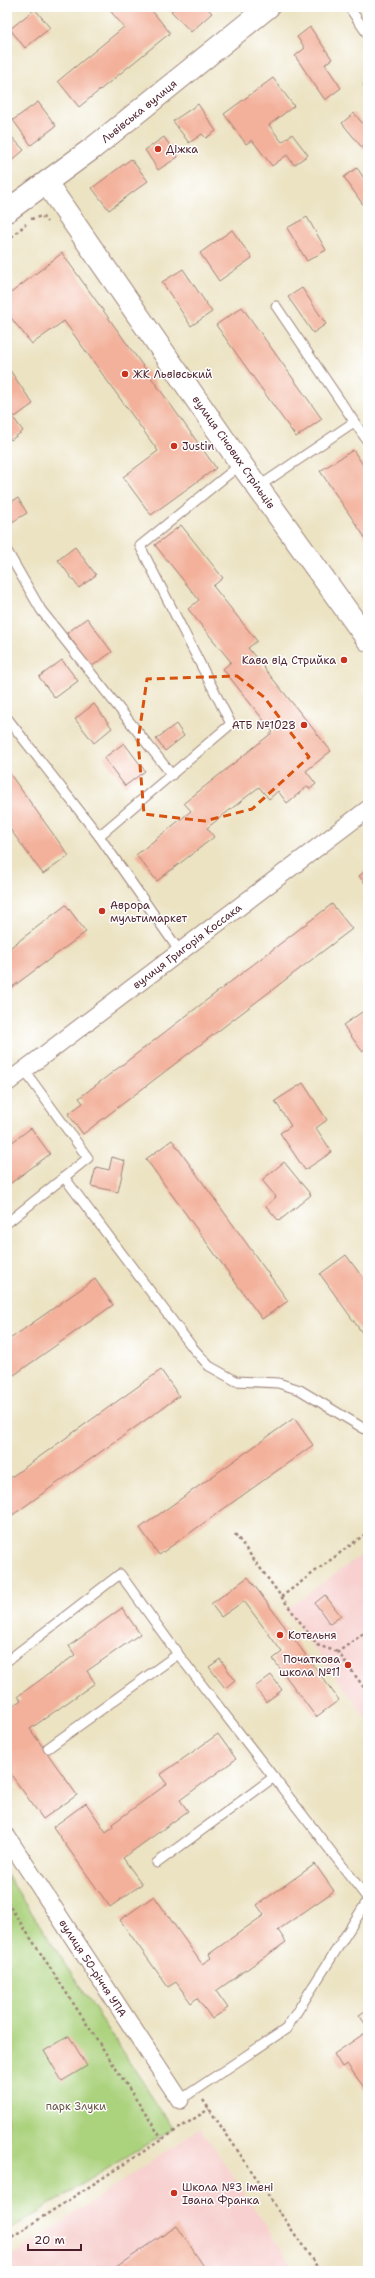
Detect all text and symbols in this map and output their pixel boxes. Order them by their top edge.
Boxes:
street label: Львівська вулиця [98,76,180,147]
place label: Діжка [166,142,198,157]
marker: Діжка [153,144,163,154]
place label: ЖК Львівський [133,367,212,382]
marker: ЖК Львівський [120,369,130,379]
street label: вулиця Січових Стрільців [189,393,279,512]
place label: Justin [182,439,214,454]
marker: Justin [169,441,179,451]
place label: Кава від Стрийка [242,653,336,668]
marker: Кава від Стрийка [339,655,349,665]
place label: АТБ №1028 [232,718,296,733]
marker: АТБ №1028 [299,720,309,730]
place label: Аврора мультимаркет [110,898,188,926]
street label: вулиця Григорія Коссака [130,900,245,992]
marker: Аврора мультимаркет [97,906,107,916]
place label: Котельня [288,1628,337,1643]
marker: Котельня [275,1630,285,1640]
place label: Початкова школа №11 [279,1652,340,1680]
marker: Початкова школа №11 [343,1660,353,1670]
street label: вулиця 50-річчя УПА [55,1917,130,2020]
park label: парк Злуки [46,2099,106,2114]
place label: Школа №3 імені Івана Франка [182,2180,273,2208]
marker: Школа №3 імені Івана Франка [169,2188,179,2198]
scale bar [28,2226,81,2252]
text: 20 m [34,2232,65,2248]

